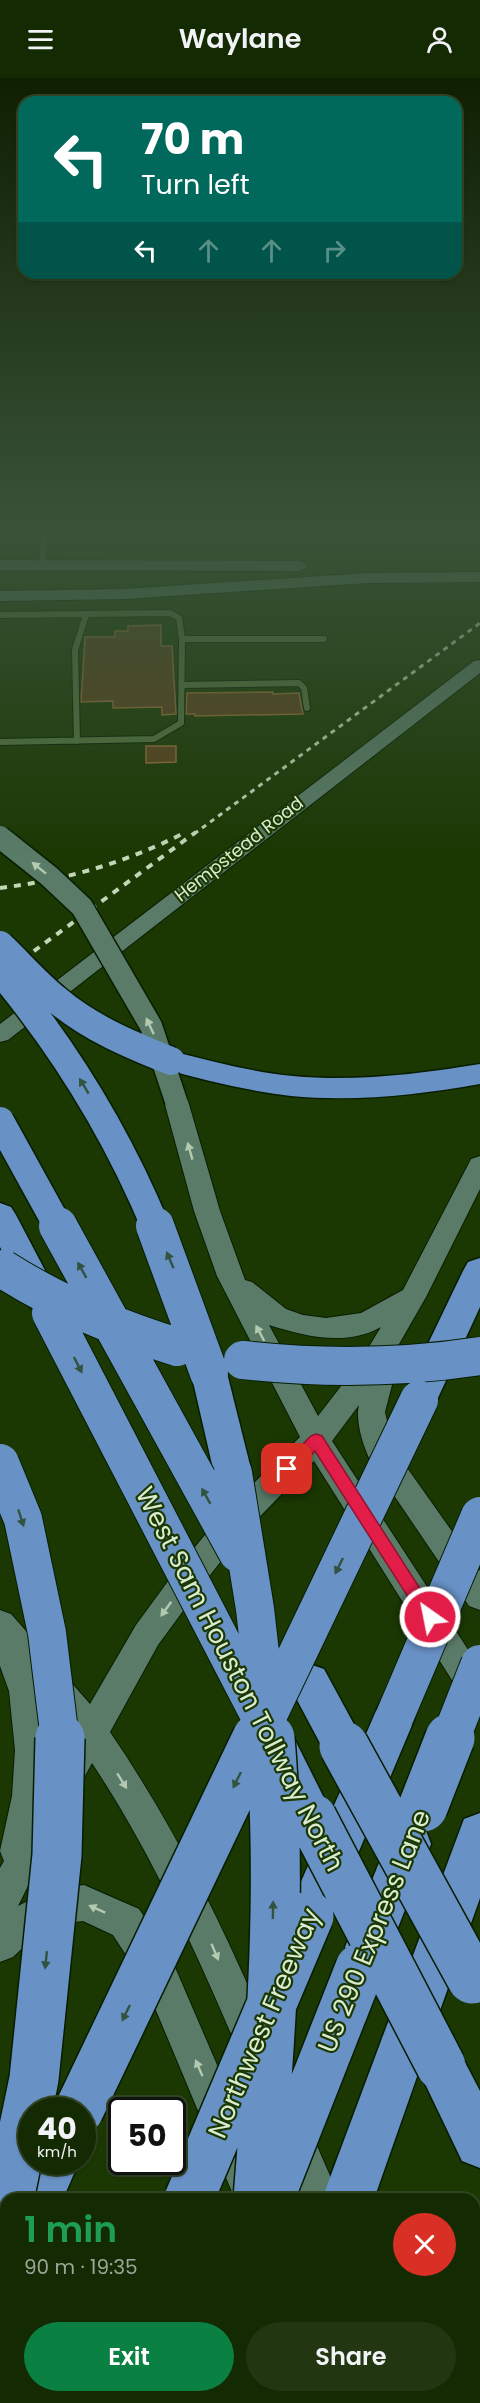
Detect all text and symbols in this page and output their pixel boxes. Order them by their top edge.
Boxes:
text: Waylane [179,20,301,57]
icon: menu [24,23,57,56]
icon: person [423,23,456,56]
text: 70 m [141,110,244,169]
icon: left [42,120,120,198]
text: Turn left [141,166,250,203]
icon: left [129,234,162,267]
icon: ahead [192,234,225,267]
icon: ahead [255,234,288,267]
icon: right [318,234,351,267]
street label: Hempstead Road [169,790,308,907]
one-way arrow [31,862,47,875]
one-way arrow [145,1018,154,1035]
one-way arrow [78,1078,89,1094]
one-way arrow [185,1142,194,1160]
one-way arrow [165,1251,174,1269]
one-way arrow [77,1261,87,1278]
one-way arrow [255,1324,265,1341]
one-way arrow [72,1356,82,1374]
pin [261,1443,312,1494]
icon: arrive [270,1452,303,1485]
street label: West Sam Houston Tollway North [127,1480,353,1878]
one-way arrow [201,1487,211,1504]
one-way arrow [17,1509,26,1527]
one-way arrow [335,1558,344,1575]
position arrow [398,1585,462,1649]
one-way arrow [160,1600,172,1616]
one-way arrow [233,1772,242,1789]
one-way arrow [116,1773,127,1789]
street label: US 290 Express Lane [309,1804,439,2058]
one-way arrow [268,1901,278,1920]
street label: Northwest Freeway [199,1902,329,2144]
one-way arrow [89,1905,106,1914]
one-way arrow [210,1943,220,1961]
one-way arrow [41,1951,51,1970]
one-way arrow [121,2004,130,2021]
one-way arrow [194,2058,204,2076]
speed limit sign: 50 [108,2097,186,2175]
text: 40 [37,2107,77,2150]
text: km/h [37,2141,77,2162]
text: 1 min [24,2204,117,2255]
button: close [393,2213,456,2276]
text: 90 m · 19:35 [24,2253,138,2281]
button: Exit [24,2322,234,2391]
button: Share [246,2322,456,2391]

